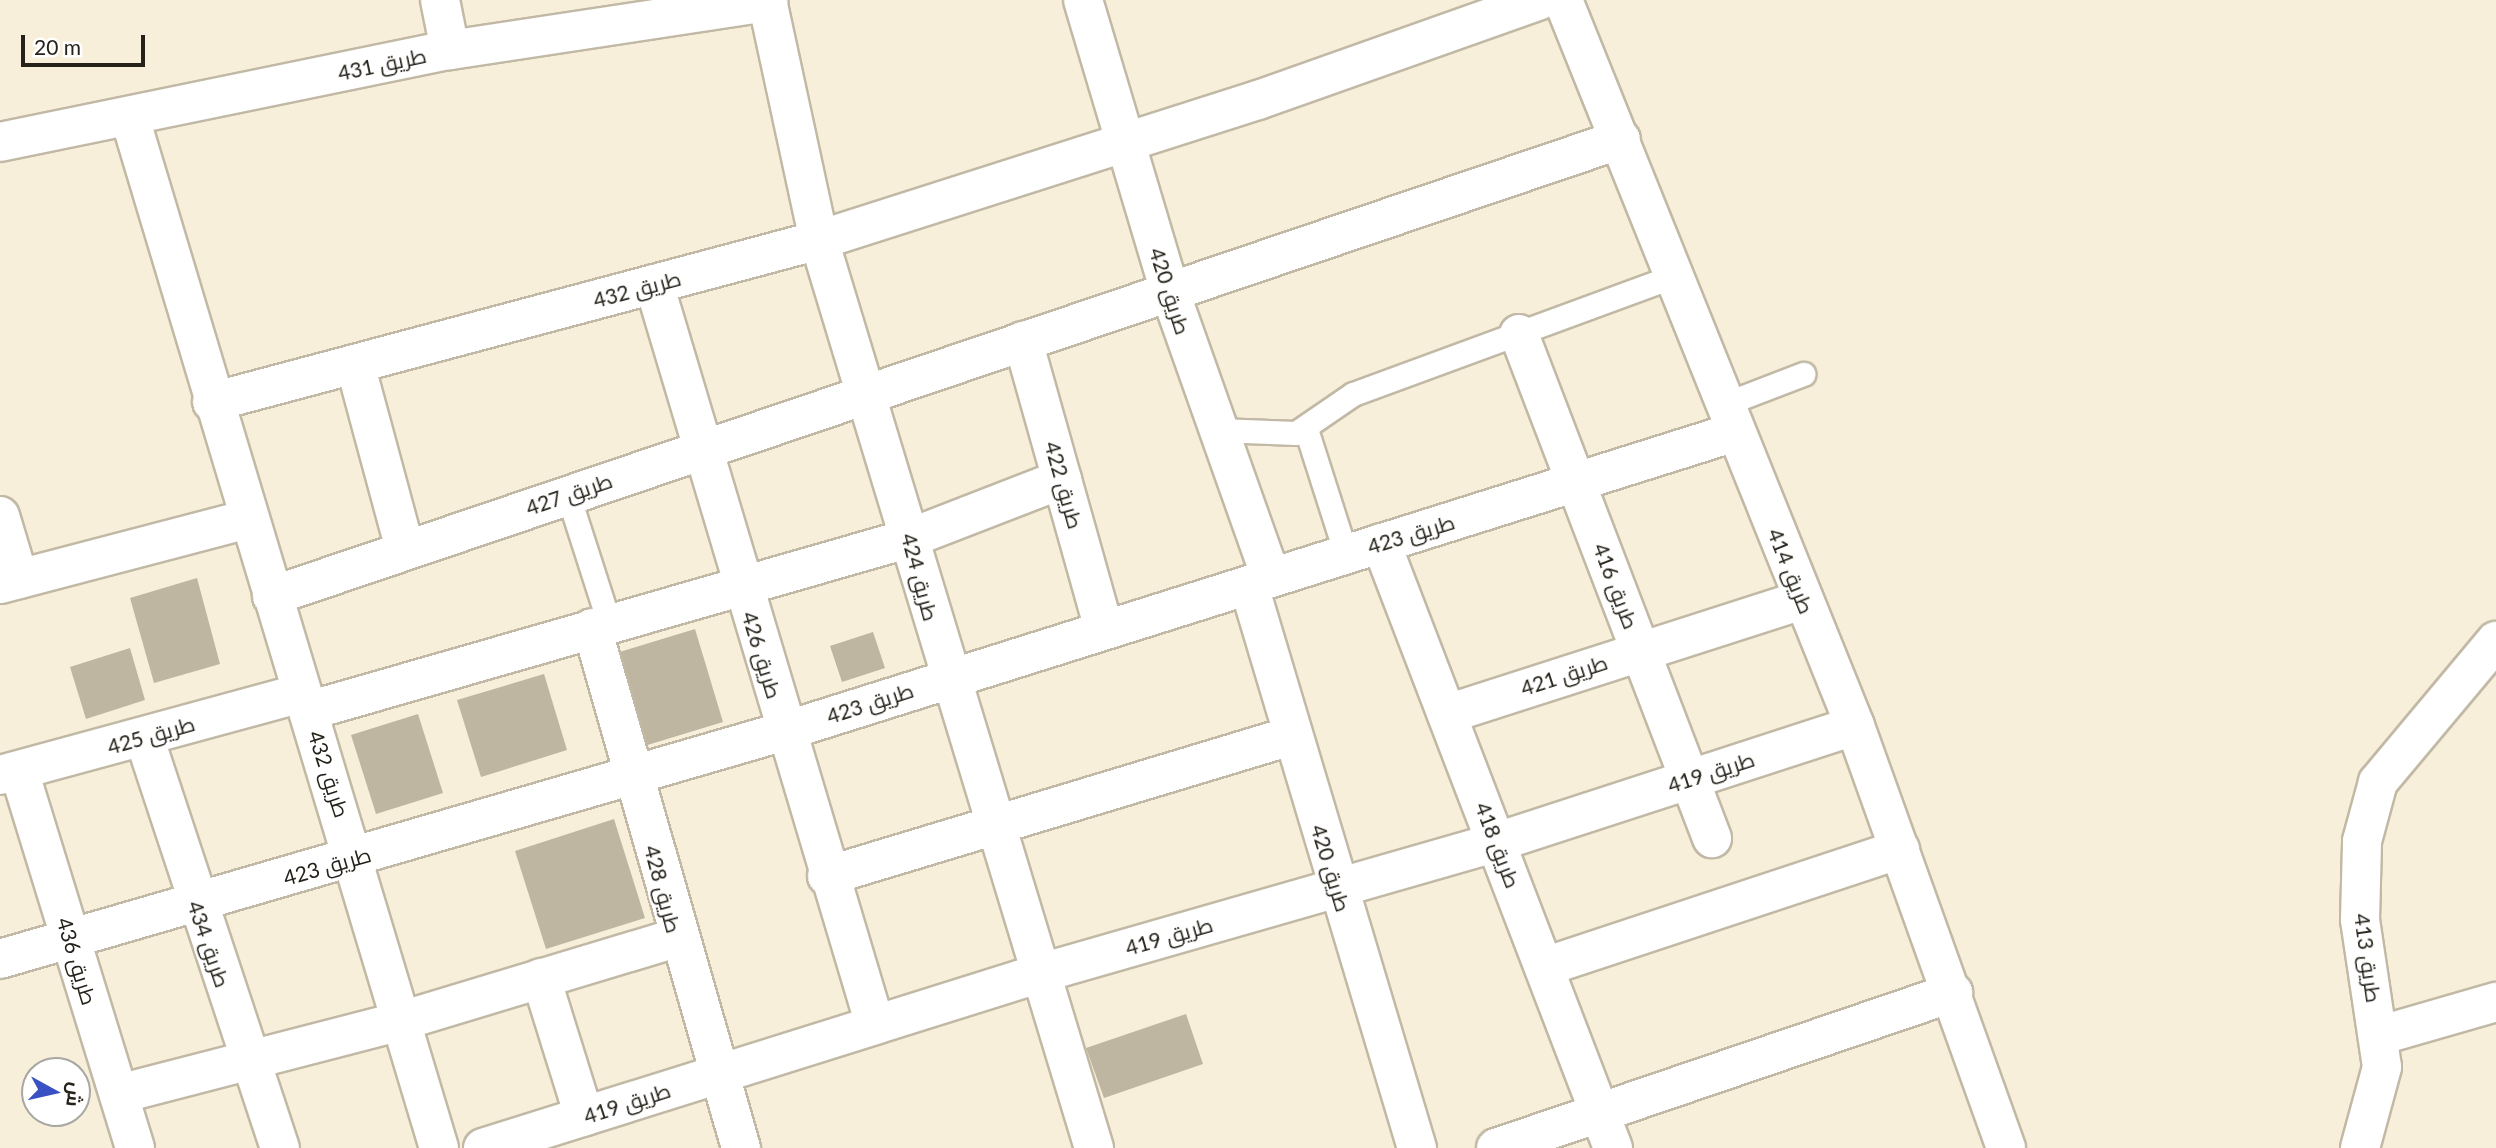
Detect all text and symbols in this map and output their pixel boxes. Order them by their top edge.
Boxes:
scale bar [24,21,149,65]
text: 20 m [34,34,81,59]
street label: طريق 431 [335,42,429,86]
street label: طريق 420 [1144,244,1196,338]
street label: طريق 432 [590,265,684,313]
street label: طريق 422 [1039,438,1089,532]
street label: طريق 427 [522,467,616,521]
street label: طريق 423 [1364,509,1458,559]
street label: طريق 414 [1762,525,1820,617]
street label: طريق 424 [896,530,944,624]
street label: طريق 416 [1588,540,1644,632]
street label: طريق 426 [737,608,787,702]
street label: طريق 421 [1517,649,1611,701]
street label: طريق 423 [823,677,917,729]
street label: طريق 425 [104,710,198,760]
street label: طريق 432 [303,727,355,821]
street label: طريق 419 [1664,746,1758,798]
street label: طريق 418 [1470,799,1526,891]
street label: طريق 420 [1306,821,1356,915]
street label: طريق 423 [280,841,374,891]
street label: طريق 428 [639,842,687,936]
street label: طريق 434 [182,897,236,991]
street label: طريق 419 [1122,911,1216,961]
street label: طريق 413 [2349,912,2387,1004]
street label: طريق 436 [52,914,102,1008]
north arrow [21,1057,91,1127]
street label: طريق 419 [580,1077,674,1129]
text: ش [62,1081,88,1108]

